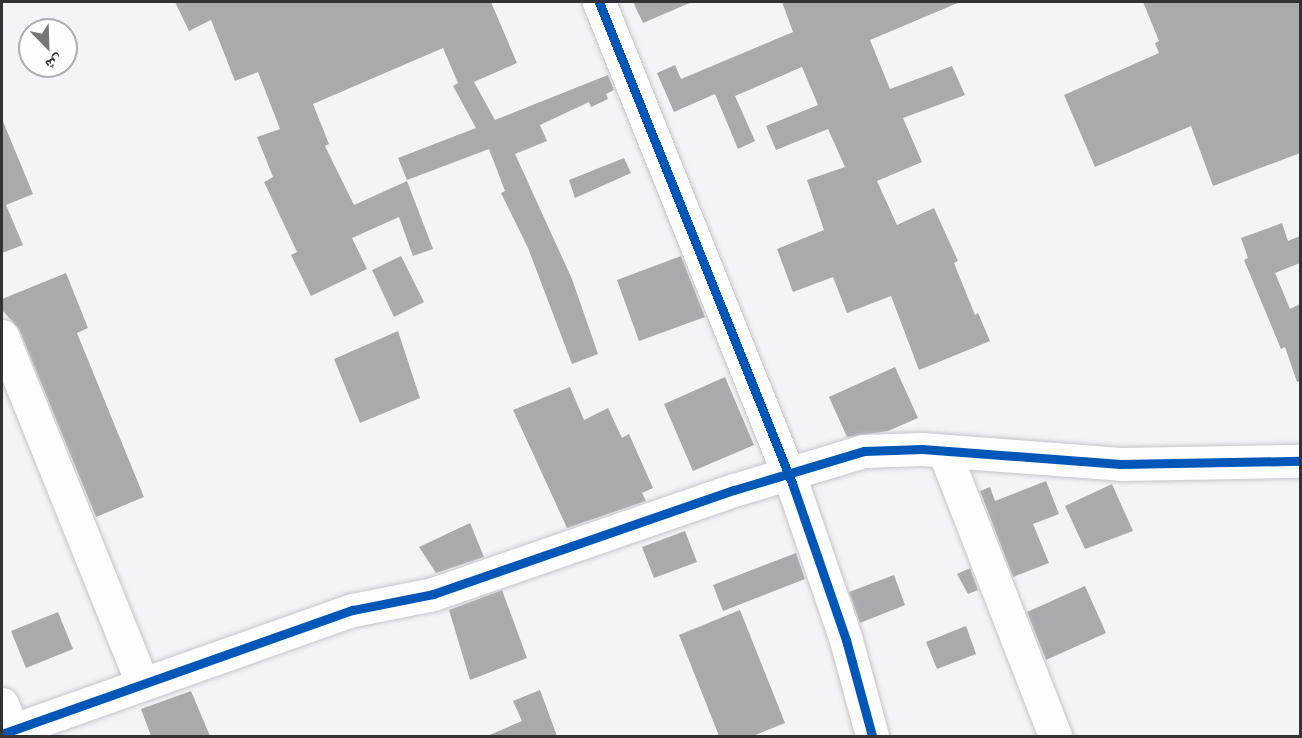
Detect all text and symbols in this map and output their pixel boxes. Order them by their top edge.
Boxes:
north arrow [18,18,78,78]
text: ش [43,51,66,75]

